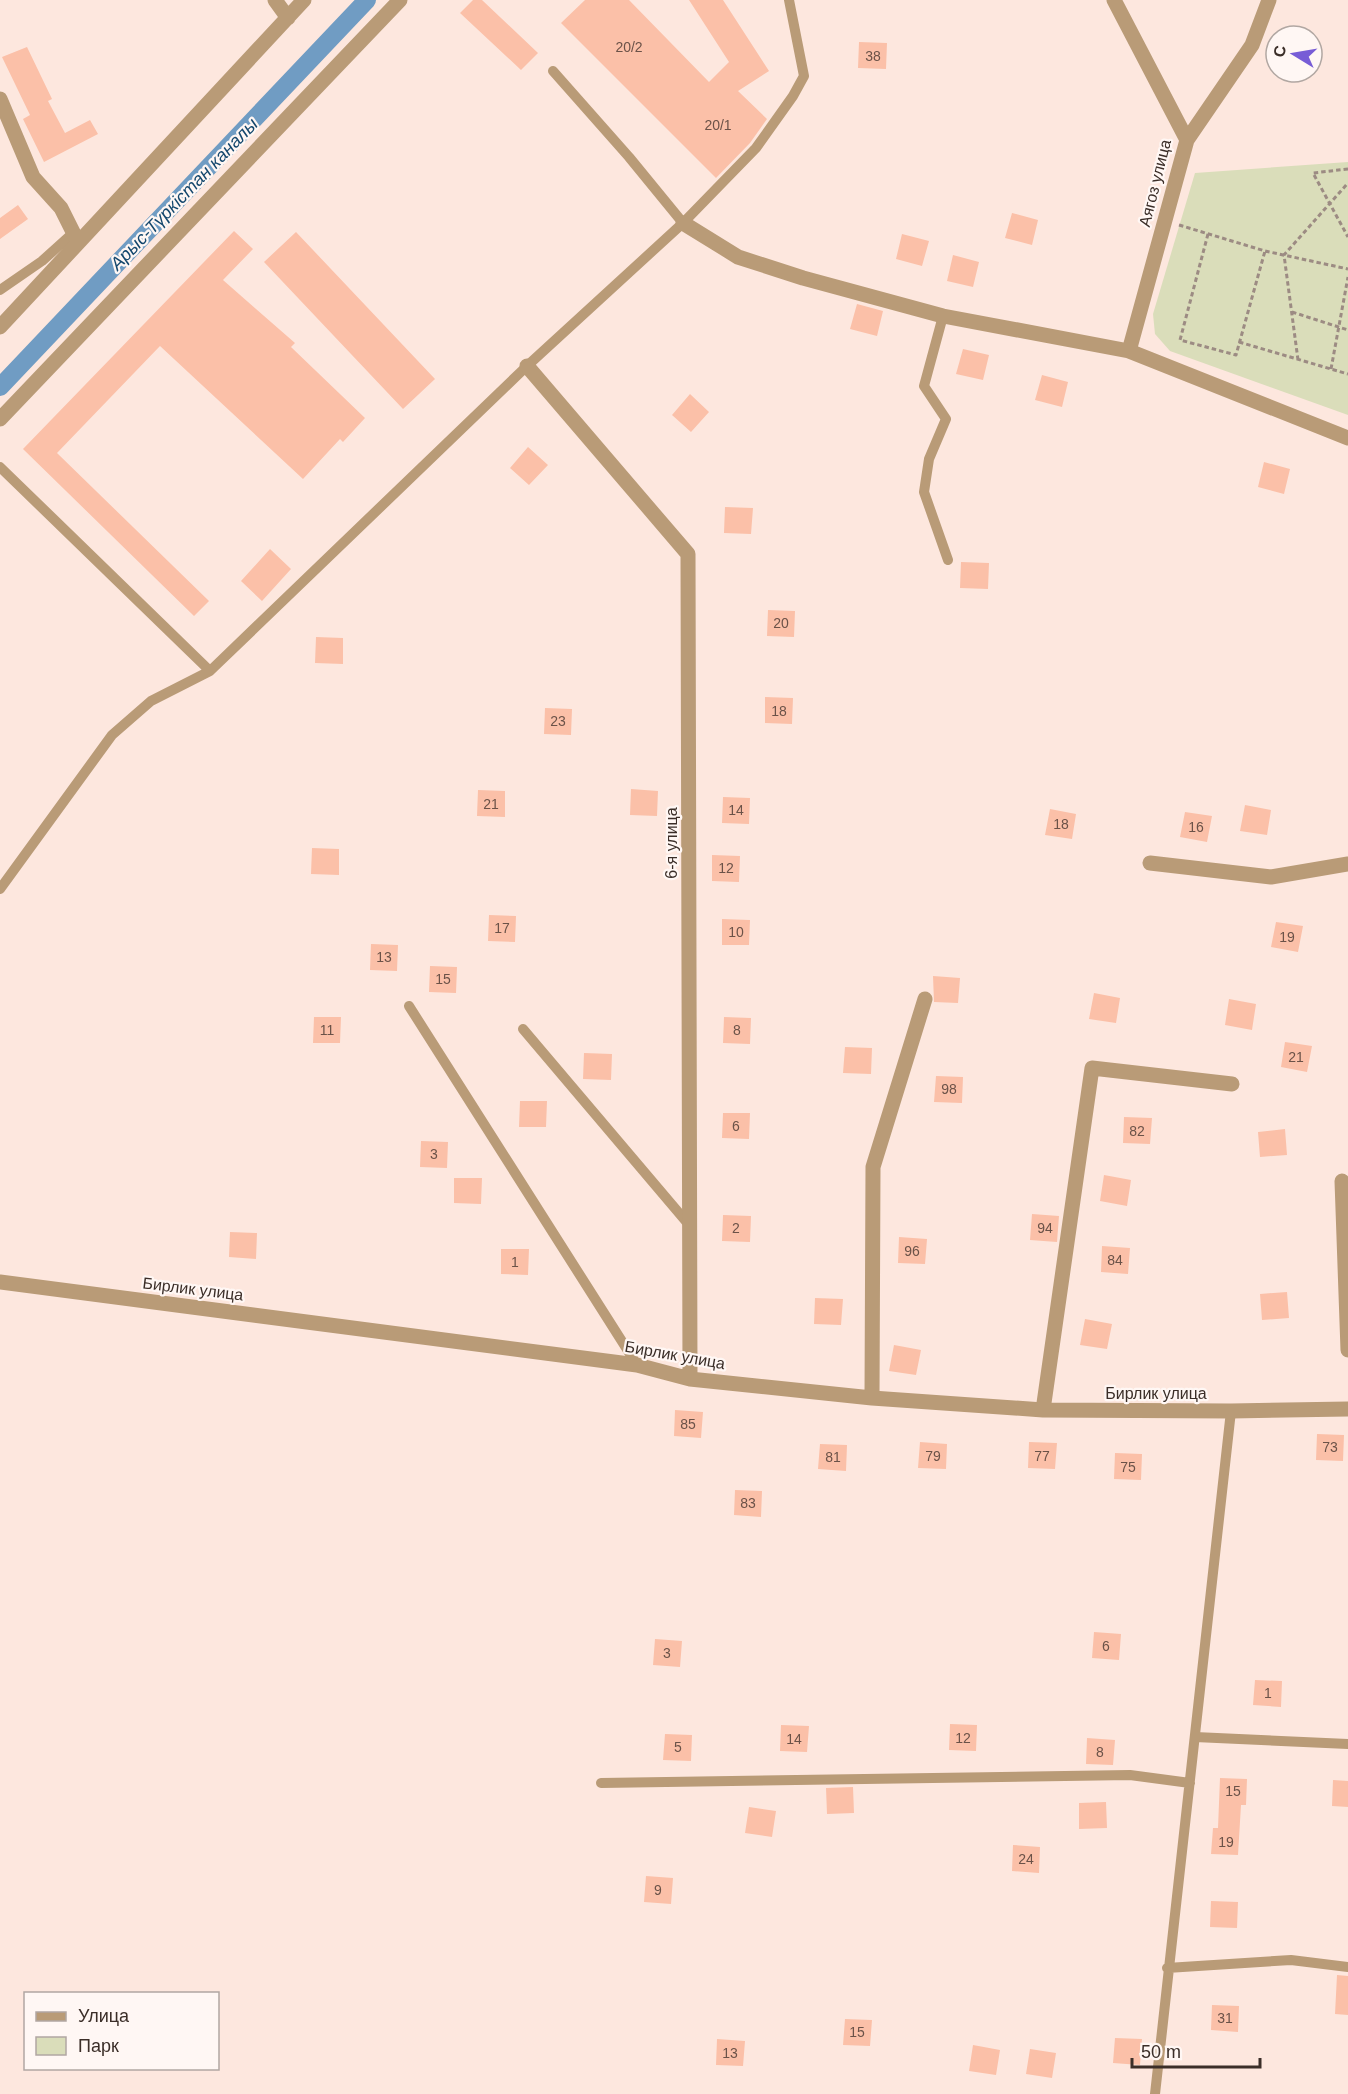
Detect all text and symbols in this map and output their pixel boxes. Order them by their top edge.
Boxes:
north arrow [1264,24,1324,84]
house number: 20/2 [615,39,643,55]
text: С [1270,44,1289,59]
house number: 38 [865,48,881,64]
water label: Арыс-Түркістан каналы [106,114,262,275]
house number: 20/1 [704,117,732,133]
street label: Аягоз улица [1136,138,1174,228]
house number: 20 [773,615,789,631]
house number: 18 [771,703,787,719]
house number: 23 [550,713,566,729]
house number: 21 [483,796,499,812]
house number: 14 [728,802,744,818]
street label: 6-я улица [663,807,680,879]
house number: 18 [1053,816,1069,832]
house number: 16 [1188,819,1204,835]
house number: 12 [718,860,734,876]
house number: 17 [494,920,510,936]
house number: 10 [728,924,744,940]
house number: 19 [1279,929,1295,945]
house number: 13 [376,949,392,965]
house number: 15 [435,971,451,987]
house number: 11 [320,1022,334,1038]
house number: 8 [733,1022,741,1038]
house number: 21 [1288,1049,1304,1065]
house number: 98 [941,1081,957,1097]
house number: 6 [732,1118,740,1134]
house number: 82 [1129,1123,1145,1139]
house number: 3 [430,1146,438,1162]
house number: 2 [732,1220,740,1236]
house number: 94 [1037,1220,1053,1236]
house number: 96 [904,1243,920,1259]
house number: 84 [1107,1252,1123,1268]
house number: 1 [511,1254,519,1270]
street label: Бирлик улица [142,1274,245,1304]
street label: Бирлик улица [624,1338,727,1372]
street label: Бирлик улица [1105,1385,1207,1402]
house number: 85 [680,1416,696,1432]
house number: 73 [1322,1439,1338,1455]
house number: 79 [925,1448,941,1464]
house number: 77 [1034,1448,1050,1464]
house number: 81 [825,1449,841,1465]
house number: 75 [1120,1459,1136,1475]
house number: 83 [740,1495,756,1511]
house number: 6 [1102,1638,1110,1654]
house number: 3 [663,1645,671,1661]
house number: 1 [1264,1685,1272,1701]
house number: 12 [955,1730,971,1746]
house number: 14 [786,1731,802,1747]
house number: 5 [674,1739,682,1755]
house number: 8 [1096,1744,1104,1760]
house number: 15 [1225,1783,1241,1799]
house number: 19 [1218,1834,1234,1850]
house number: 24 [1018,1851,1034,1867]
house number: 9 [654,1882,662,1898]
legend [24,1992,219,2070]
text: Улица [78,2006,130,2026]
house number: 31 [1217,2010,1233,2026]
house number: 15 [849,2024,865,2040]
scale bar [1132,2031,1260,2069]
text: Парк [78,2036,119,2056]
text: 50 m [1141,2042,1181,2062]
house number: 13 [722,2045,738,2061]

